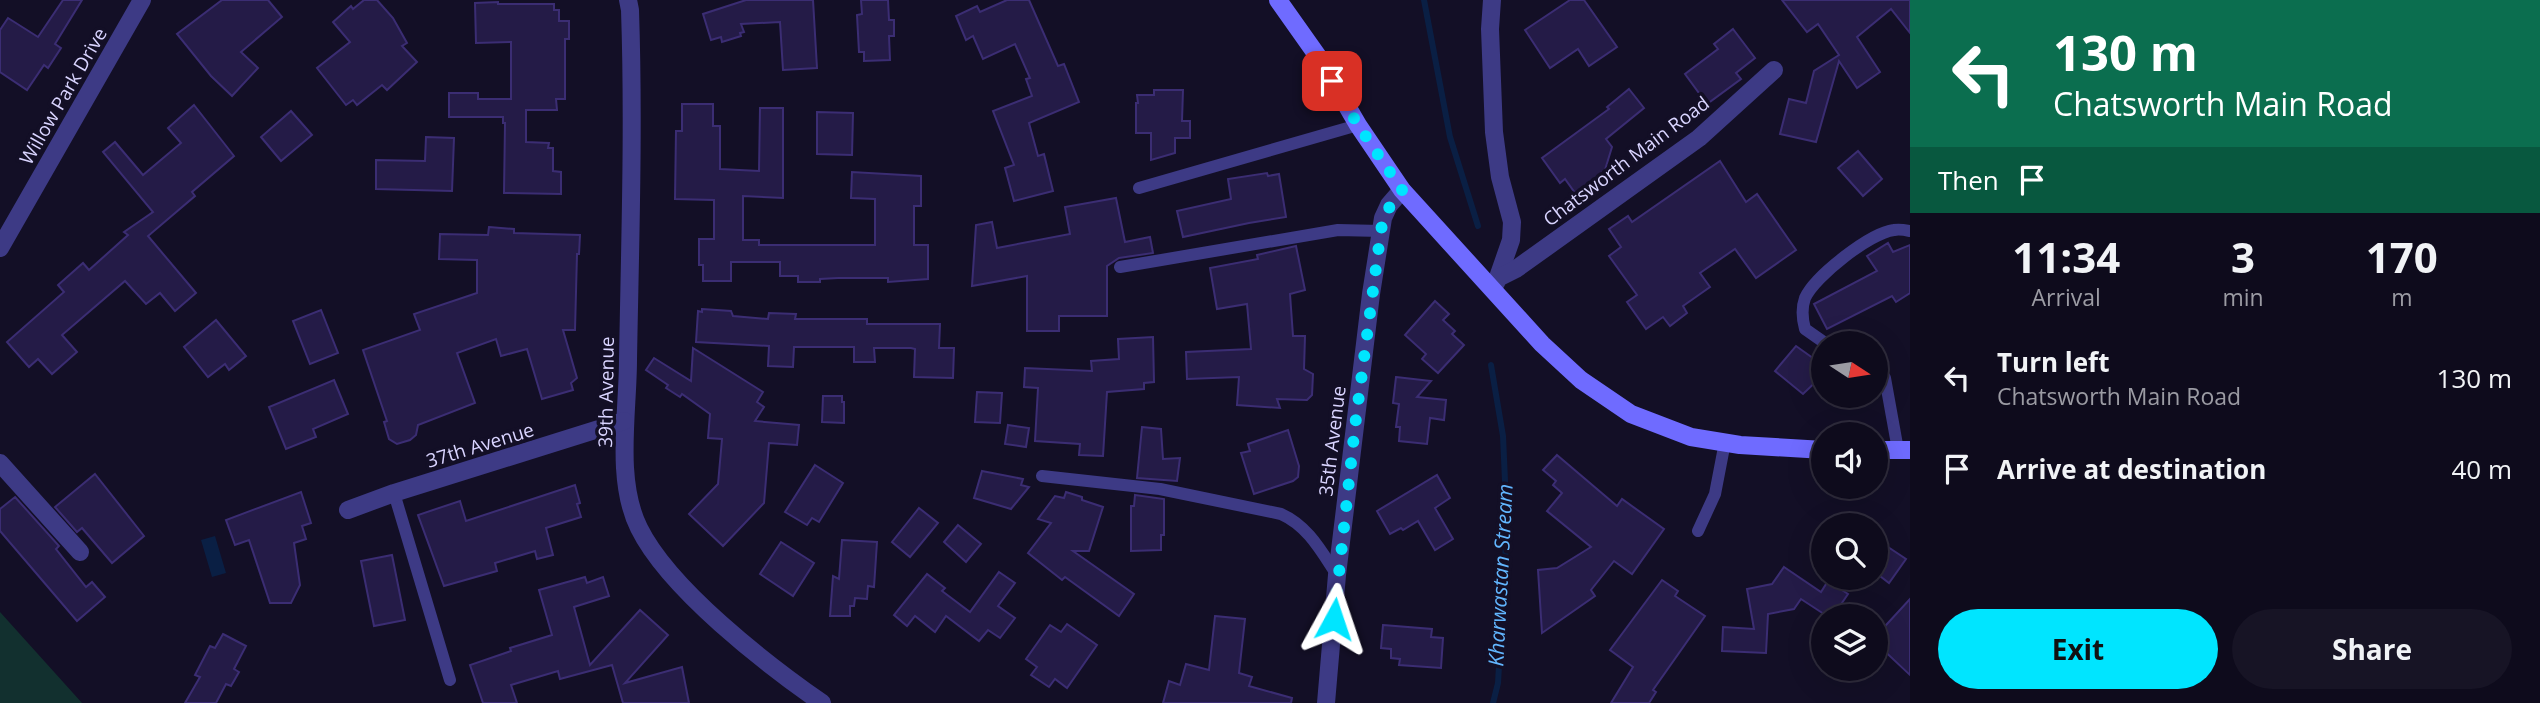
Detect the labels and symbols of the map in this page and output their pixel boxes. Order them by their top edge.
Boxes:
street label: Willow Park Drive [13,23,113,169]
pin [1302,51,1362,111]
street label: Chatsworth Main Road [1538,90,1714,232]
north arrow [1811,331,1888,408]
street label: 39th Avenue [592,336,620,448]
street label: 35th Avenue [1312,384,1352,498]
street label: 37th Avenue [423,416,537,474]
water label: Kharwastan Stream [1481,483,1519,667]
position arrow [1297,582,1371,656]

